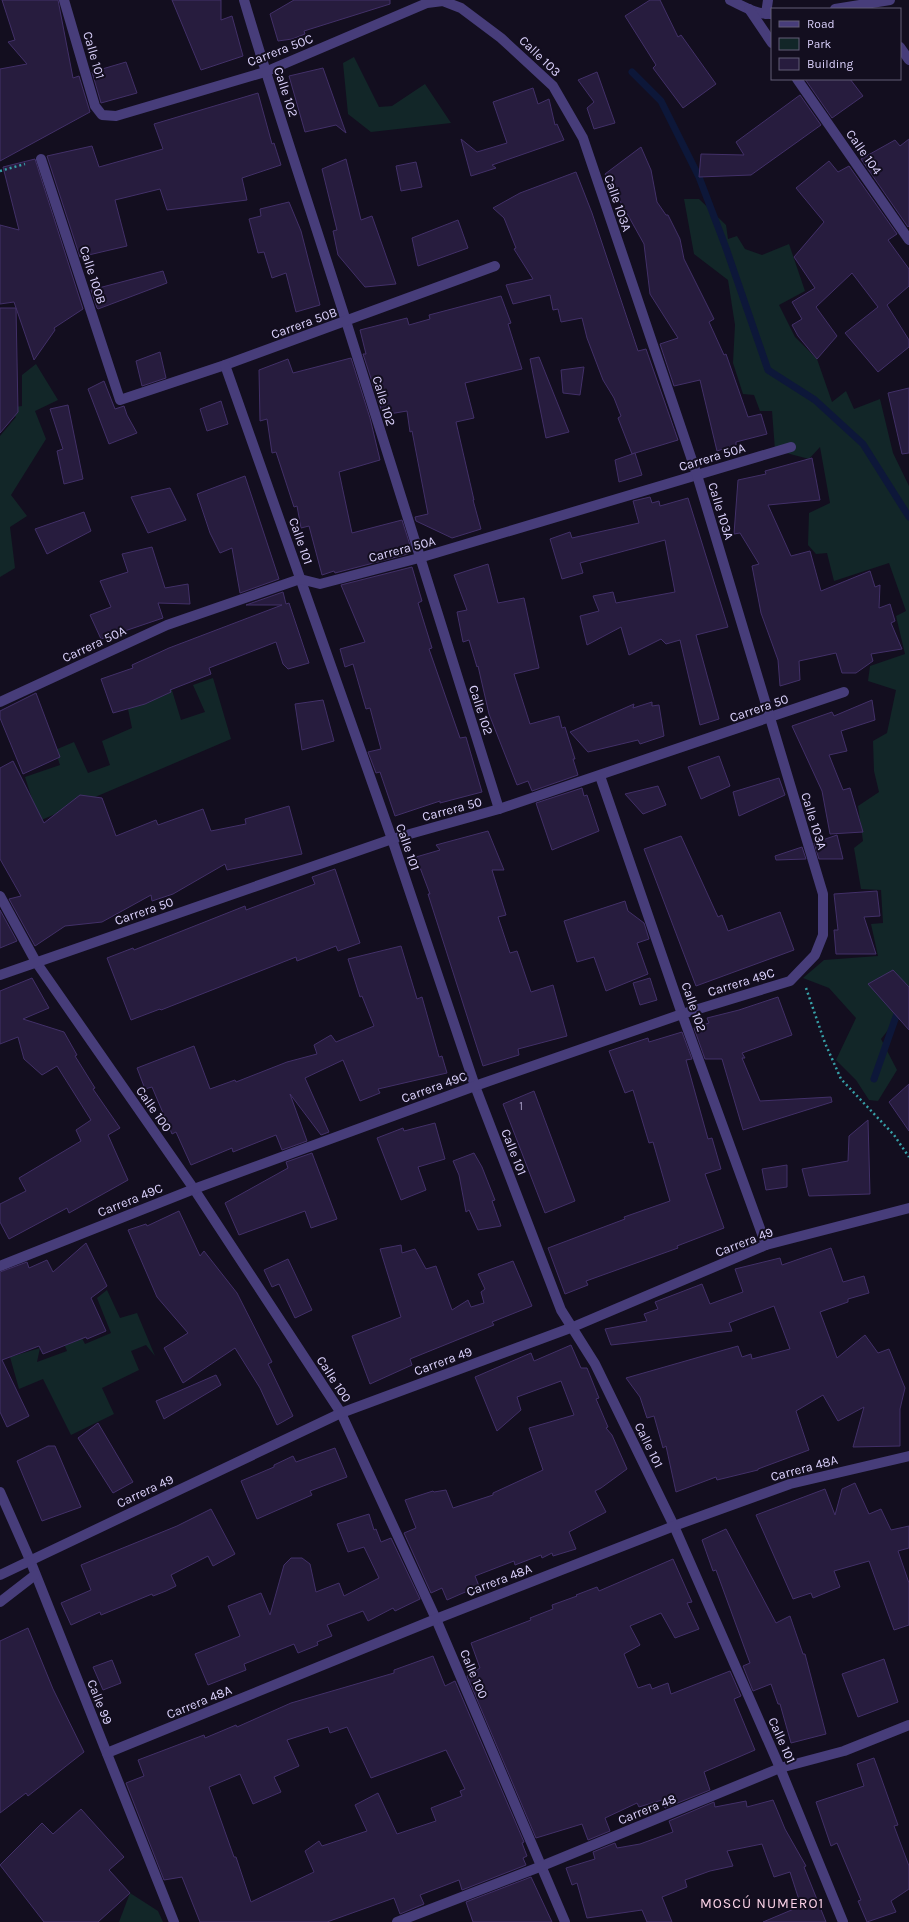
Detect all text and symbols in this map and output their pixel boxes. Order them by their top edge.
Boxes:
legend [771,8,901,80]
text: Road [807,17,835,31]
street label: Calle 101 [80,30,108,80]
street label: Carrera 50C [245,31,315,69]
street label: Calle 103 [516,33,564,79]
text: Park [807,37,832,51]
text: Building [807,57,854,71]
street label: Calle 102 [271,65,301,119]
street label: Calle 104 [843,127,885,177]
street label: Calle 103A [601,173,635,234]
street label: Calle 100B [77,244,109,306]
street label: Carrera 50B [269,304,339,342]
street label: Calle 102 [369,374,399,428]
street label: Carrera 50A [677,440,748,474]
street label: Calle 103A [705,480,737,542]
street label: Calle 101 [286,516,316,566]
street label: Carrera 50A [367,533,438,565]
street label: Carrera 50A [60,622,129,665]
street label: Calle 102 [466,683,496,737]
street label: Carrera 50 [728,691,791,725]
street label: Calle 103A [798,790,830,852]
street label: Carrera 50 [421,794,484,824]
street label: Calle 101 [393,822,423,872]
street label: Carrera 50 [113,894,176,928]
street label: Carrera 49C [706,965,776,999]
street label: Calle 102 [678,980,710,1034]
street label: Carrera 49C [399,1068,469,1106]
street label: Calle 100 [133,1083,175,1135]
house number: 1 [519,1100,523,1113]
street label: Calle 101 [498,1127,530,1177]
street label: Carrera 49C [95,1180,165,1220]
street label: Carrera 49 [713,1224,775,1260]
street label: Carrera 49 [412,1344,474,1378]
street label: Calle 100 [314,1353,355,1405]
street label: Calle 101 [632,1420,666,1470]
street label: Carrera 48A [769,1452,840,1484]
street label: Carrera 49 [114,1471,176,1511]
street label: Carrera 48A [464,1560,534,1599]
street label: Calle 100 [457,1647,491,1701]
street label: Calle 99 [84,1677,116,1727]
street label: Carrera 48A [164,1682,234,1722]
street label: Calle 101 [765,1715,799,1765]
street label: Carrera 48 [616,1791,678,1827]
district label: MOSCÚ NUMERO1 [700,1894,824,1912]

